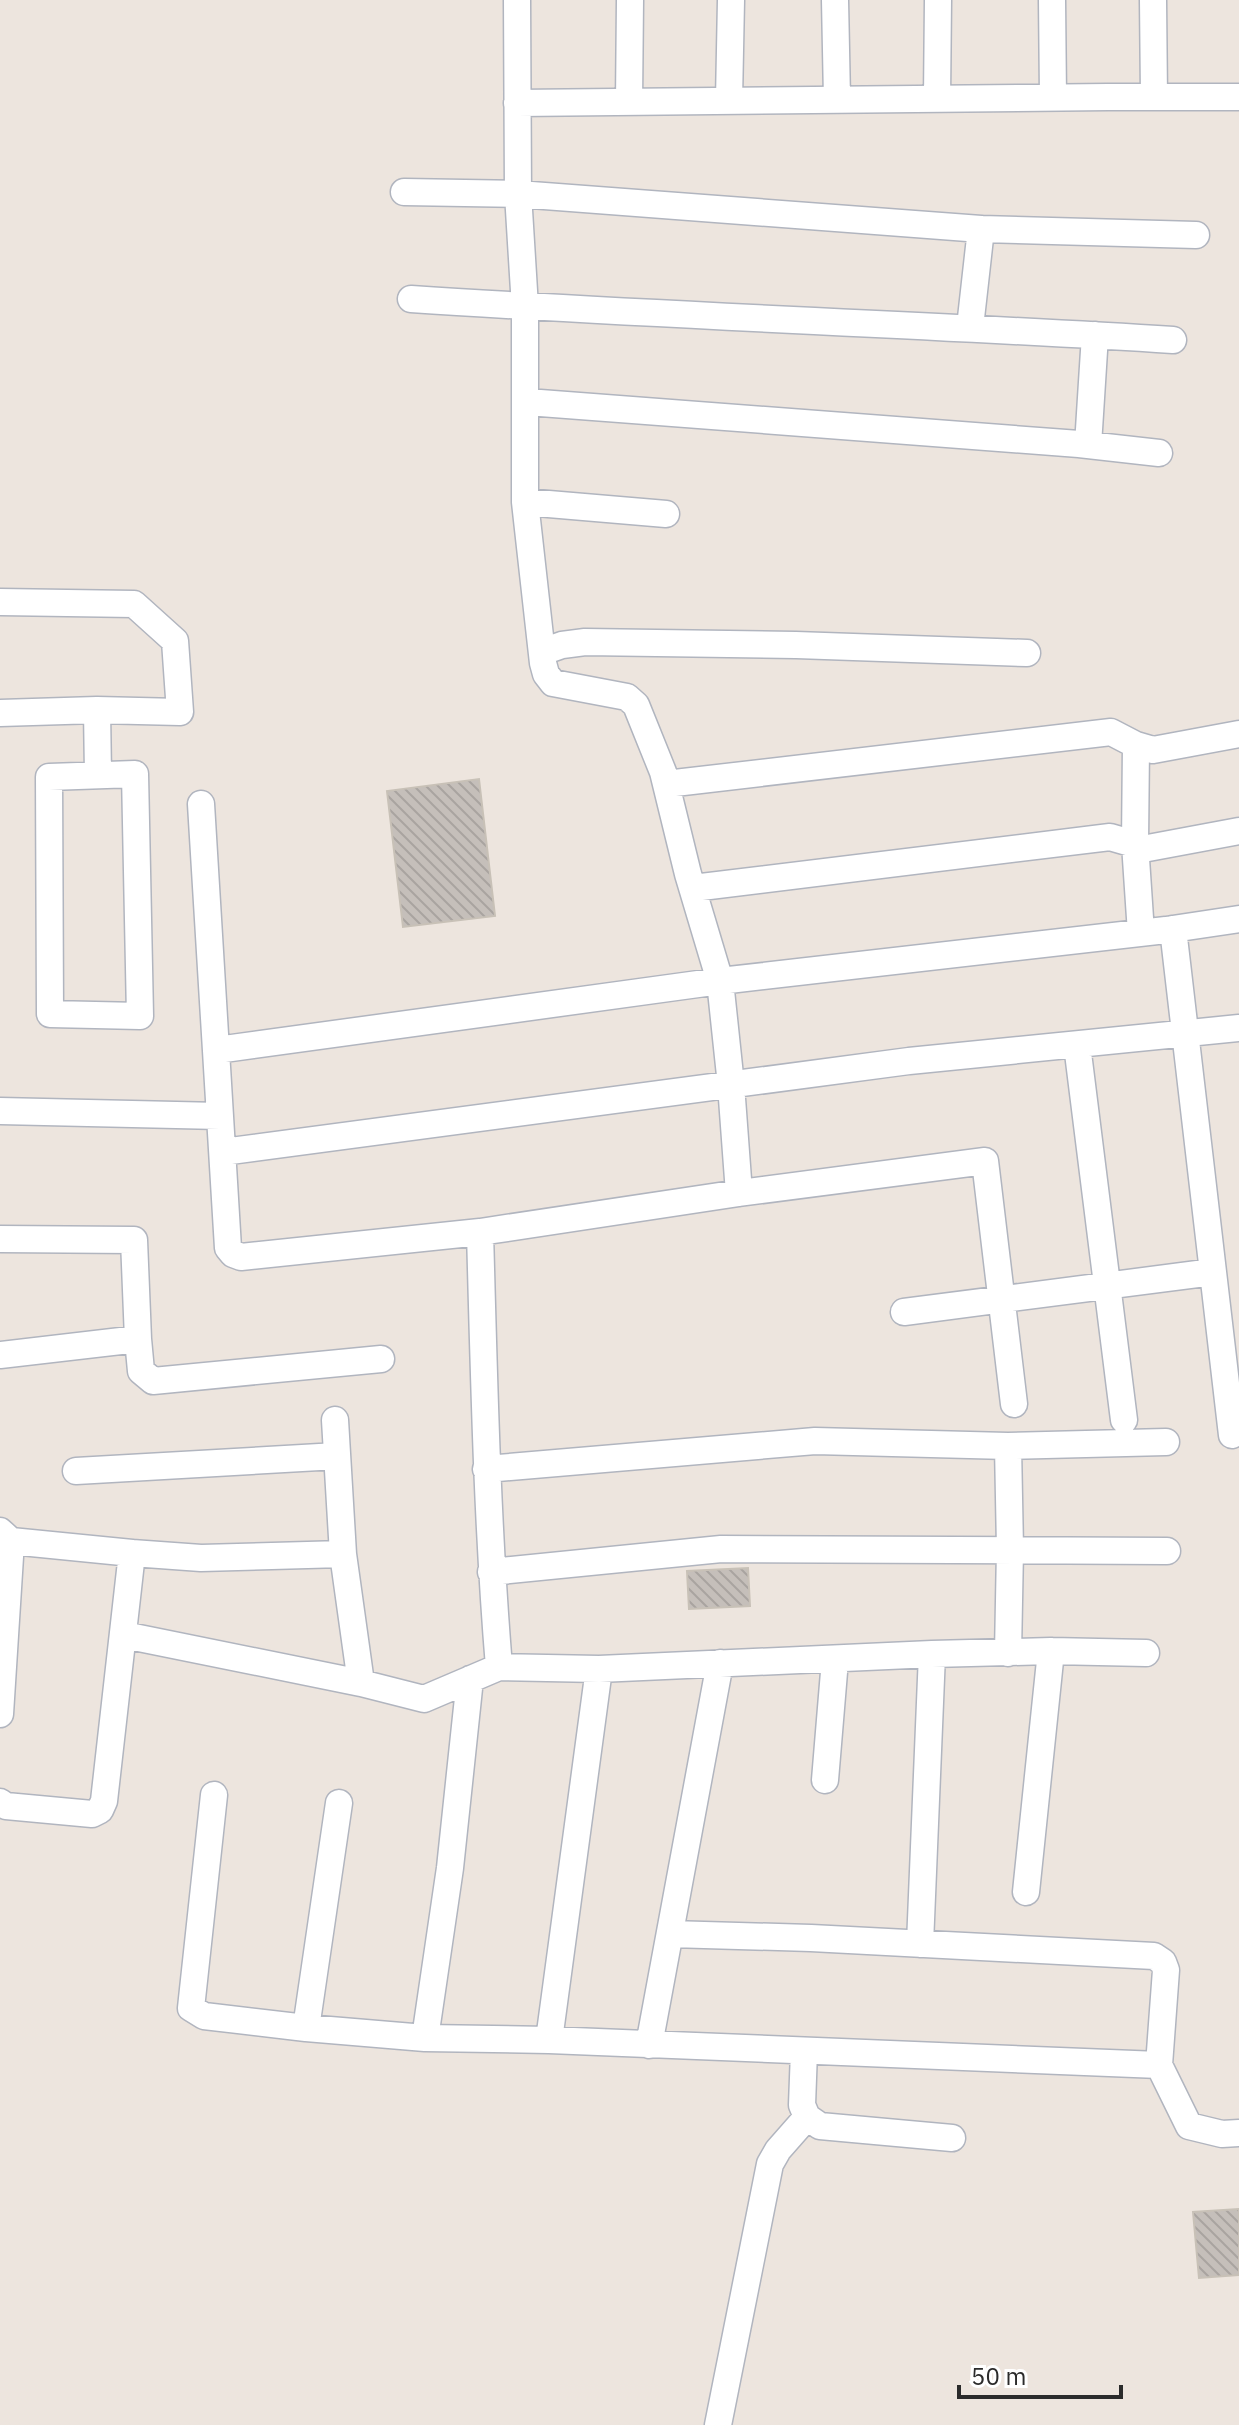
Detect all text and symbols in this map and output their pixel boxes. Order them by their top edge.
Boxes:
scale bar [959,2349,1121,2399]
text: 50 m [971,2360,1026,2392]

